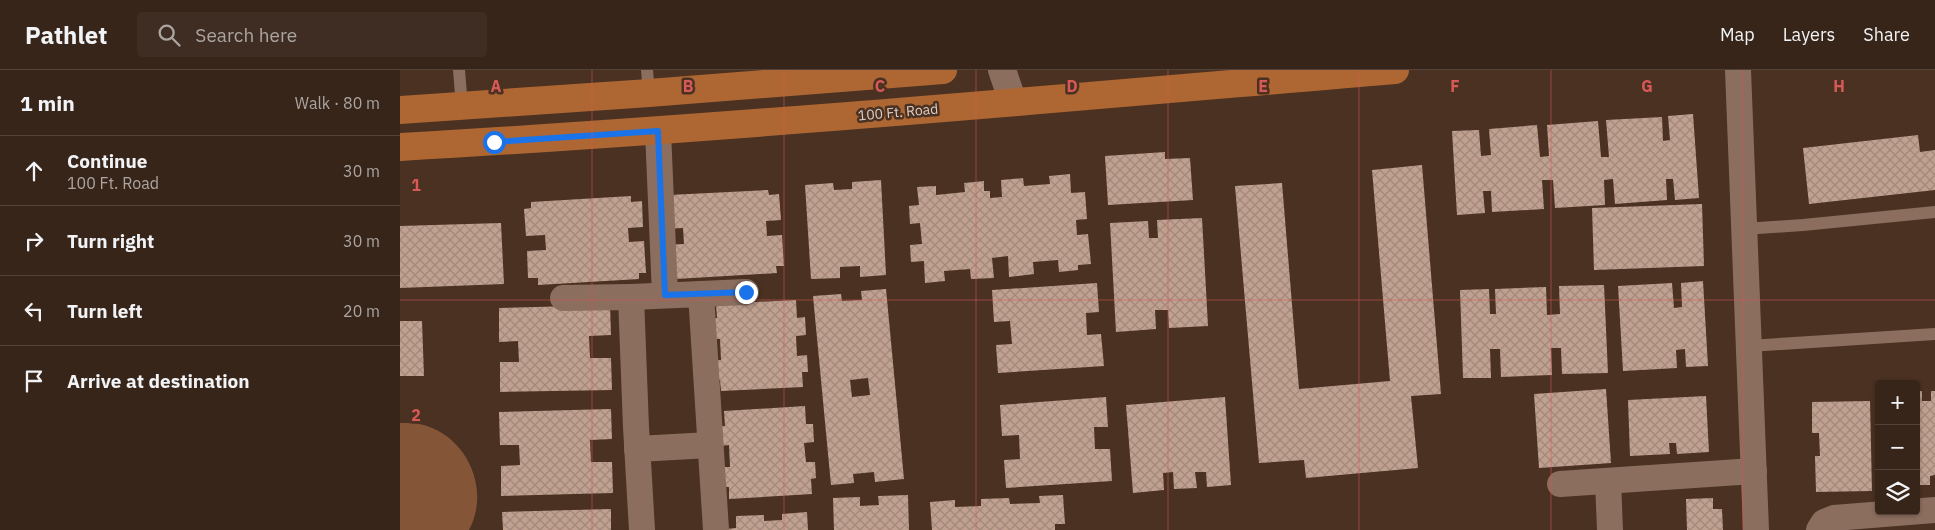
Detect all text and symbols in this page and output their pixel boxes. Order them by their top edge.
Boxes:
search box [137,12,487,57]
text: Pathlet [25,19,107,51]
icon: search [155,21,183,49]
text: Search here [195,23,297,47]
text: Map [1720,23,1755,46]
text: Layers [1783,23,1835,46]
text: Share [1863,23,1910,46]
text: A [491,76,502,96]
text: B [683,76,694,96]
text: C [875,76,885,96]
text: D [1066,76,1078,96]
text: E [1258,76,1268,96]
text: F [1450,76,1460,96]
text: G [1641,76,1653,96]
text: H [1833,76,1845,96]
text: 1 min [20,89,75,117]
text: Walk · 80 m [295,93,380,113]
street label: 100 Ft. Road [857,100,939,124]
route start [483,131,506,154]
text: Continue [67,149,147,173]
icon: ahead [20,157,48,185]
text: 30 m [343,161,380,181]
text: 100 Ft. Road [67,173,159,193]
text: 1 [411,175,421,195]
icon: right [20,227,48,255]
text: Turn right [67,229,154,253]
text: 30 m [343,231,380,251]
route end [735,281,758,304]
icon: left [20,297,48,325]
text: Turn left [67,299,143,323]
text: 20 m [343,301,380,321]
icon: arrive [20,367,48,395]
text: Arrive at destination [67,369,250,393]
map controls [1875,380,1920,515]
button: + [1875,380,1920,425]
text: 2 [411,405,421,425]
button: − [1875,425,1920,470]
button: layers [1875,470,1920,515]

